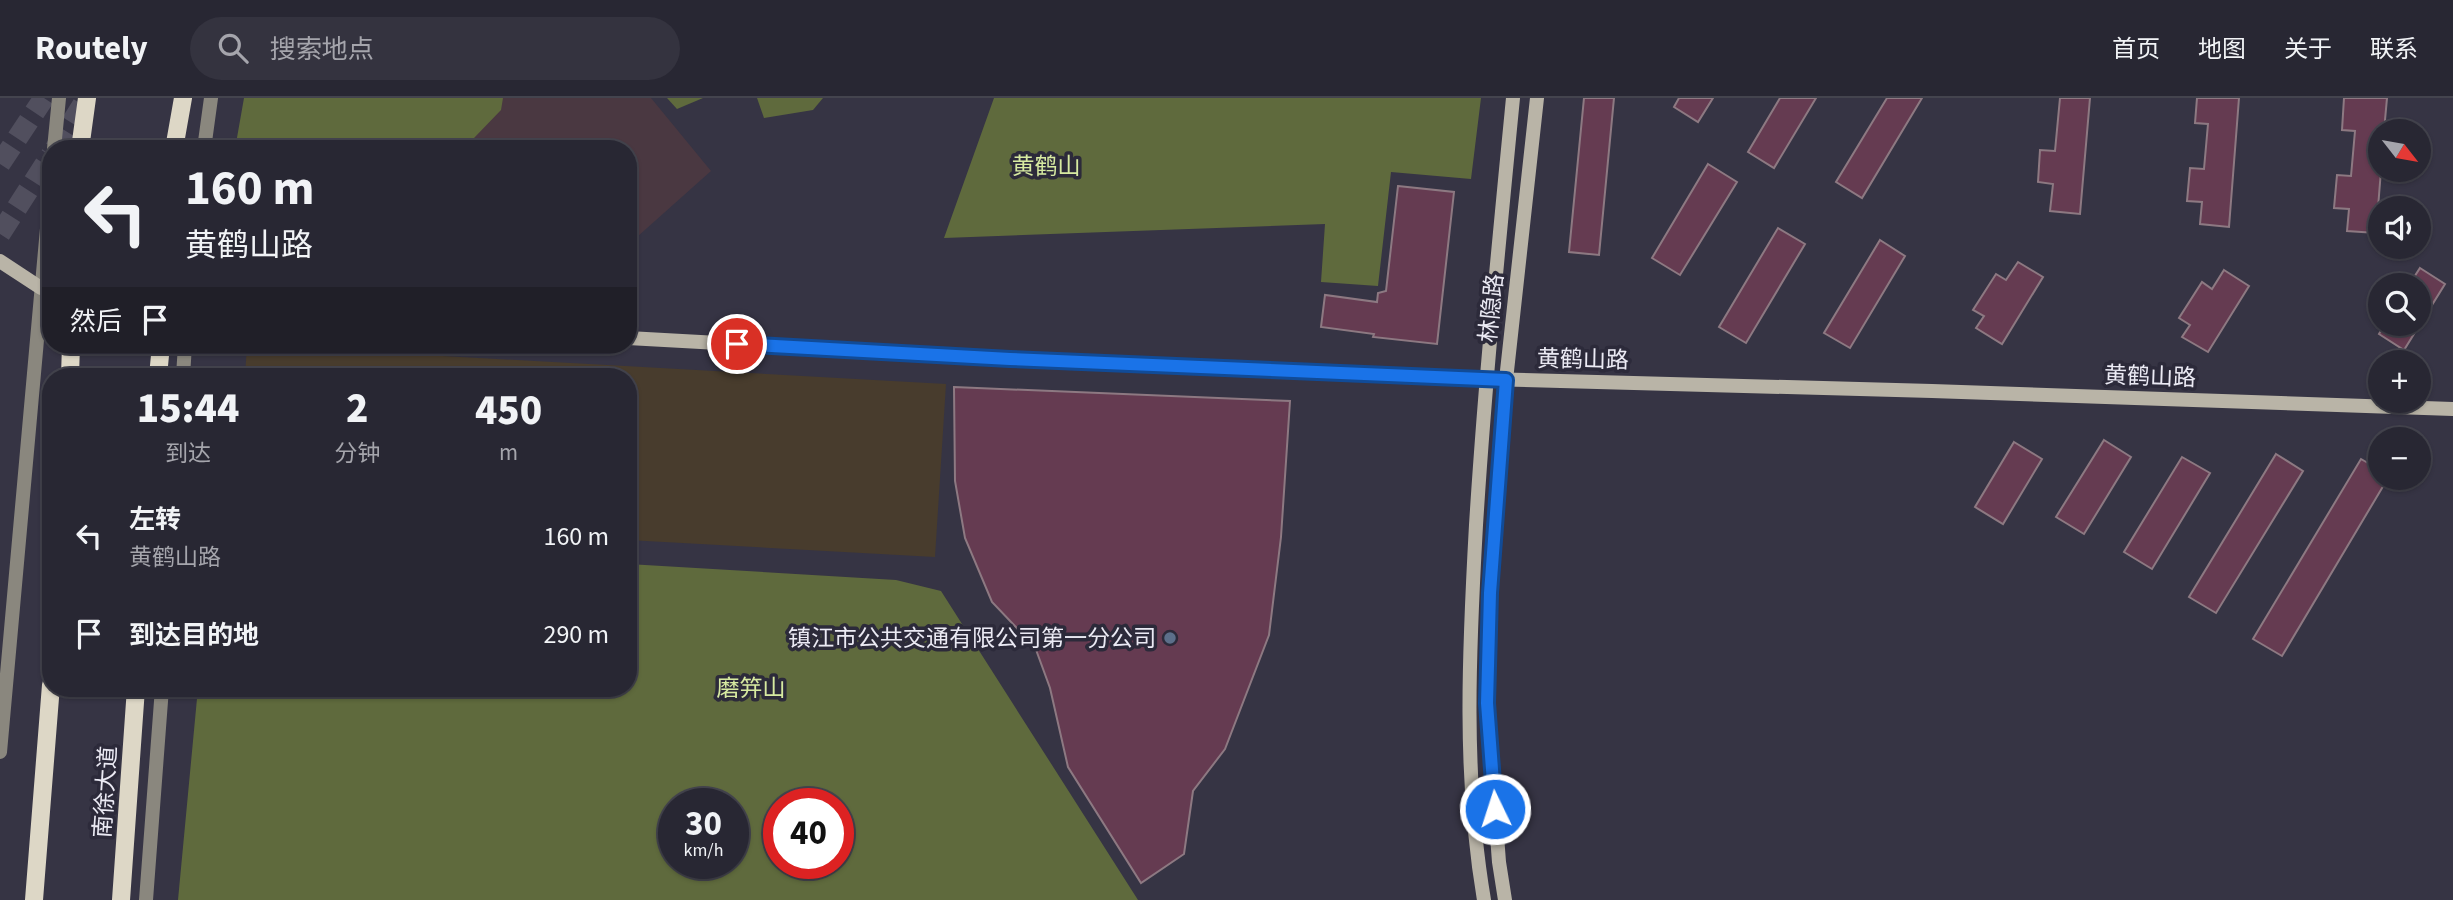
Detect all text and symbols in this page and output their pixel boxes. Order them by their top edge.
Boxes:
search box [190,17,680,80]
text: Routely [35,25,148,72]
icon: search [214,29,252,67]
text: 搜索地点 [270,31,374,68]
text: 首页 [2112,32,2160,67]
text: 地图 [2198,32,2246,67]
text: 关于 [2284,32,2332,67]
text: 联系 [2370,32,2418,67]
north arrow [2368,119,2431,182]
map controls [2368,119,2431,490]
park label: 黄鹤山 [1012,150,1081,183]
text: 160 m [185,154,314,224]
icon: left [70,168,161,259]
button: sound [2368,196,2431,259]
text: 黄鹤山路 [185,223,313,269]
street label: 林隐路 [1471,272,1512,344]
button: search [2368,273,2431,336]
icon: arrive [136,301,174,339]
text: 然后 [70,303,122,340]
pin [707,314,767,374]
icon: arrive [718,325,756,363]
street label: 黄鹤山路 [1537,342,1629,377]
button: + [2368,350,2431,413]
street label: 黄鹤山路 [2103,358,2197,395]
text: 15:44 [137,379,239,439]
text: 2 [346,379,368,439]
text: 450 [475,381,542,441]
button: − [2368,427,2431,490]
text: m [499,436,518,469]
text: 到达 [165,437,211,470]
text: 分钟 [334,437,380,470]
text: 左转 [129,501,181,538]
icon: left [70,517,108,555]
text: 160 m [543,518,609,555]
text: 黄鹤山路 [129,541,221,574]
icon: arrive [70,615,108,653]
text: 290 m [543,616,609,653]
text: 到达目的地 [129,617,259,654]
place label: 镇江市公共交通有限公司第一分公司 [788,622,1156,655]
marker: 镇江市公共交通有限公司第一分公司 [1162,630,1178,646]
park label: 磨笄山 [717,672,786,705]
street label: 南徐大道 [86,745,125,839]
position arrow [1458,772,1532,846]
speed limit sign: 40 [763,788,854,879]
text: 30 [685,799,722,849]
text: km/h [684,838,723,863]

